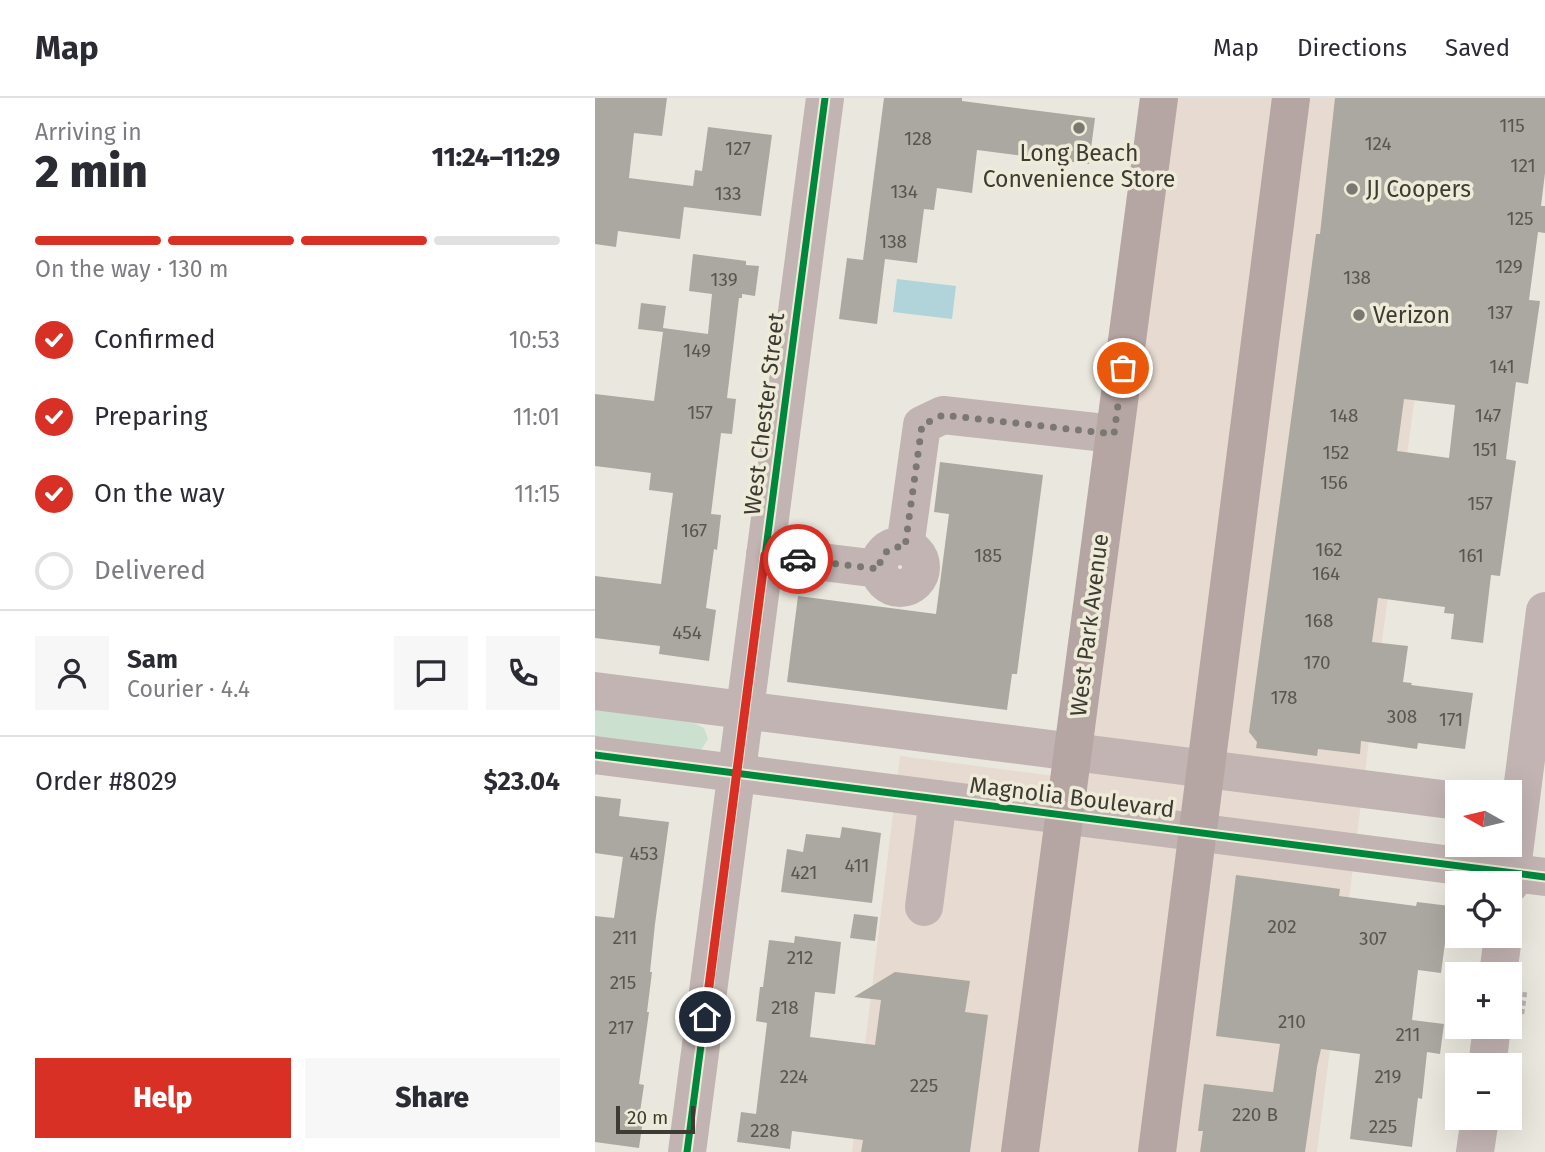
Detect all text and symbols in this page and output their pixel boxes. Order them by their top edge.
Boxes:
text: Map [35,28,99,68]
text: Map [1213,34,1259,62]
text: Directions [1297,34,1407,62]
text: Saved [1445,34,1510,62]
house number: 115 [1499,114,1525,137]
text: Arriving in [35,118,142,146]
marker: Long Beach Convenience Store [1071,120,1087,136]
house number: 128 [904,127,932,150]
house number: 124 [1364,132,1392,155]
house number: 127 [725,137,751,160]
place label: Long Beach Convenience Store [983,139,1175,193]
text: 11:24–11:29 [432,142,560,173]
text: 2 min [35,144,148,199]
house number: 121 [1510,154,1536,177]
place label: JJ Coopers [1366,175,1471,203]
house number: 134 [890,180,918,203]
marker: JJ Coopers [1344,181,1360,197]
house number: 133 [714,182,742,205]
house number: 125 [1506,207,1534,230]
house number: 138 [879,230,907,253]
text: On the way · 130 m [35,255,228,283]
house number: 129 [1495,255,1523,278]
house number: 138 [1343,266,1371,289]
house number: 139 [710,268,738,291]
place label: Verizon [1373,301,1450,329]
house number: 137 [1487,301,1513,324]
marker: Verizon [1351,307,1367,323]
street label: West Chester Street [738,311,790,517]
icon: check [35,321,73,359]
text: Confirmed [94,324,215,355]
text: 10:53 [509,326,560,354]
pin [1093,338,1153,398]
house number: 149 [683,339,711,362]
icon: bag [1104,349,1142,387]
house number: 141 [1489,355,1515,378]
icon: check [35,398,73,436]
text: Preparing [94,401,207,432]
house number: 157 [687,401,713,424]
text: 11:01 [513,403,560,431]
house number: 148 [1330,404,1358,427]
house number: 147 [1475,404,1501,427]
house number: 151 [1472,438,1498,461]
house number: 152 [1323,441,1349,464]
house number: 156 [1320,471,1348,494]
icon: check [35,475,73,513]
text: On the way [94,478,225,509]
text: 11:15 [514,480,560,508]
house number: 157 [1467,492,1493,515]
house number: 167 [681,519,707,542]
courier [763,524,833,594]
street label: West Park Avenue [1064,532,1114,718]
house number: 162 [1315,538,1343,561]
icon: car [779,540,817,578]
house number: 185 [974,544,1002,567]
house number: 161 [1458,544,1484,567]
text: Delivered [94,555,206,586]
house number: 164 [1312,562,1340,585]
house number: 168 [1305,609,1333,632]
house number: 454 [672,621,702,644]
button: person [35,636,109,710]
button: chat [394,636,468,710]
button: phone [486,636,560,710]
text: Sam [127,644,178,675]
house number: 170 [1303,651,1331,674]
text: Courier · 4.4 [127,675,250,703]
house number: 178 [1271,686,1297,709]
house number: 308 [1387,705,1417,728]
house number: 171 [1439,708,1463,731]
text: Order #8029 [35,766,177,797]
text: $23.04 [483,766,560,797]
street label: Magnolia Boulevard [968,771,1176,823]
north arrow [1445,780,1523,858]
map controls [1445,780,1522,1130]
house number: 453 [630,842,658,865]
house number: 411 [844,854,870,877]
house number: 421 [791,861,817,884]
button: locate [1445,871,1522,948]
house number: 202 [1267,915,1297,938]
house number: 211 [612,926,638,949]
house number: 307 [1359,927,1387,950]
house number: 212 [787,946,813,969]
button: + [1445,962,1522,1039]
house number: 215 [610,971,636,994]
pin [675,987,735,1047]
house number: 218 [771,996,799,1019]
icon: home [686,998,724,1036]
house number: 210 [1278,1010,1306,1033]
house number: 217 [608,1016,634,1039]
house number: 211 [1395,1023,1421,1046]
button: − [1445,1053,1522,1130]
button: Help [35,1058,291,1138]
button: Share [305,1058,560,1138]
house number: 224 [780,1065,808,1088]
house number: 219 [1374,1065,1402,1088]
house number: 225 [910,1074,938,1097]
scale bar [616,1103,695,1135]
house number: 220 B [1232,1103,1278,1126]
text: 20 m [627,1106,668,1129]
house number: 225 [1369,1115,1397,1138]
house number: 228 [750,1119,780,1142]

